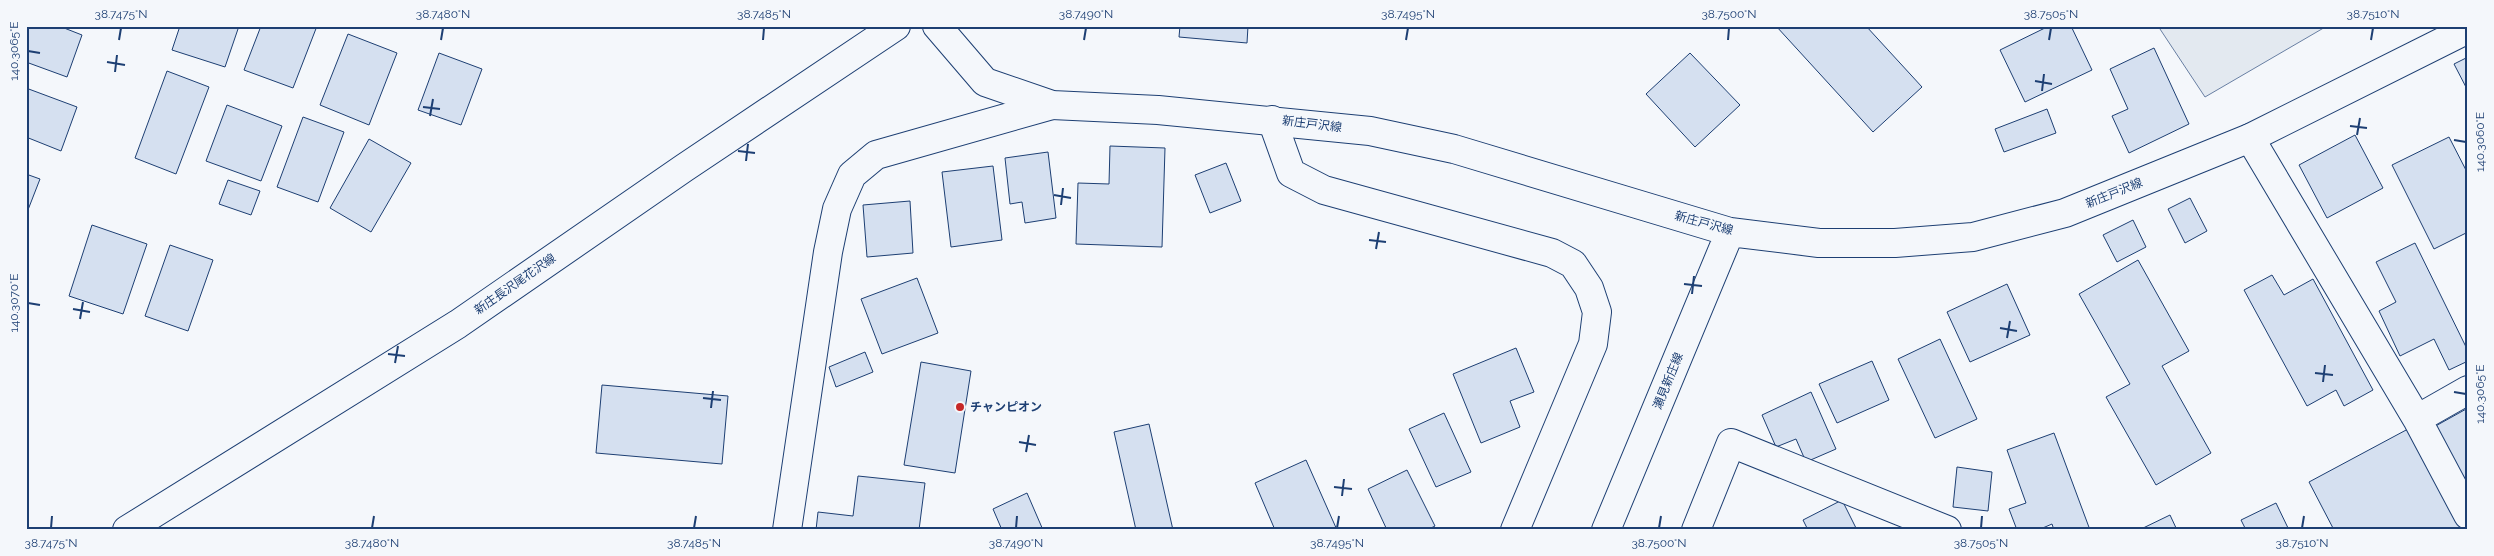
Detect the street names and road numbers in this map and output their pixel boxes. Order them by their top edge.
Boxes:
street label: 新庄戸沢線 [1281,113,1343,135]
street label: 新庄戸沢線 [2084,175,2144,211]
street label: 新庄戸沢線 [1673,208,1735,238]
street label: 新庄長沢尾花沢線 [472,251,558,317]
street label: 瀬見新庄線 [1650,351,1686,411]

